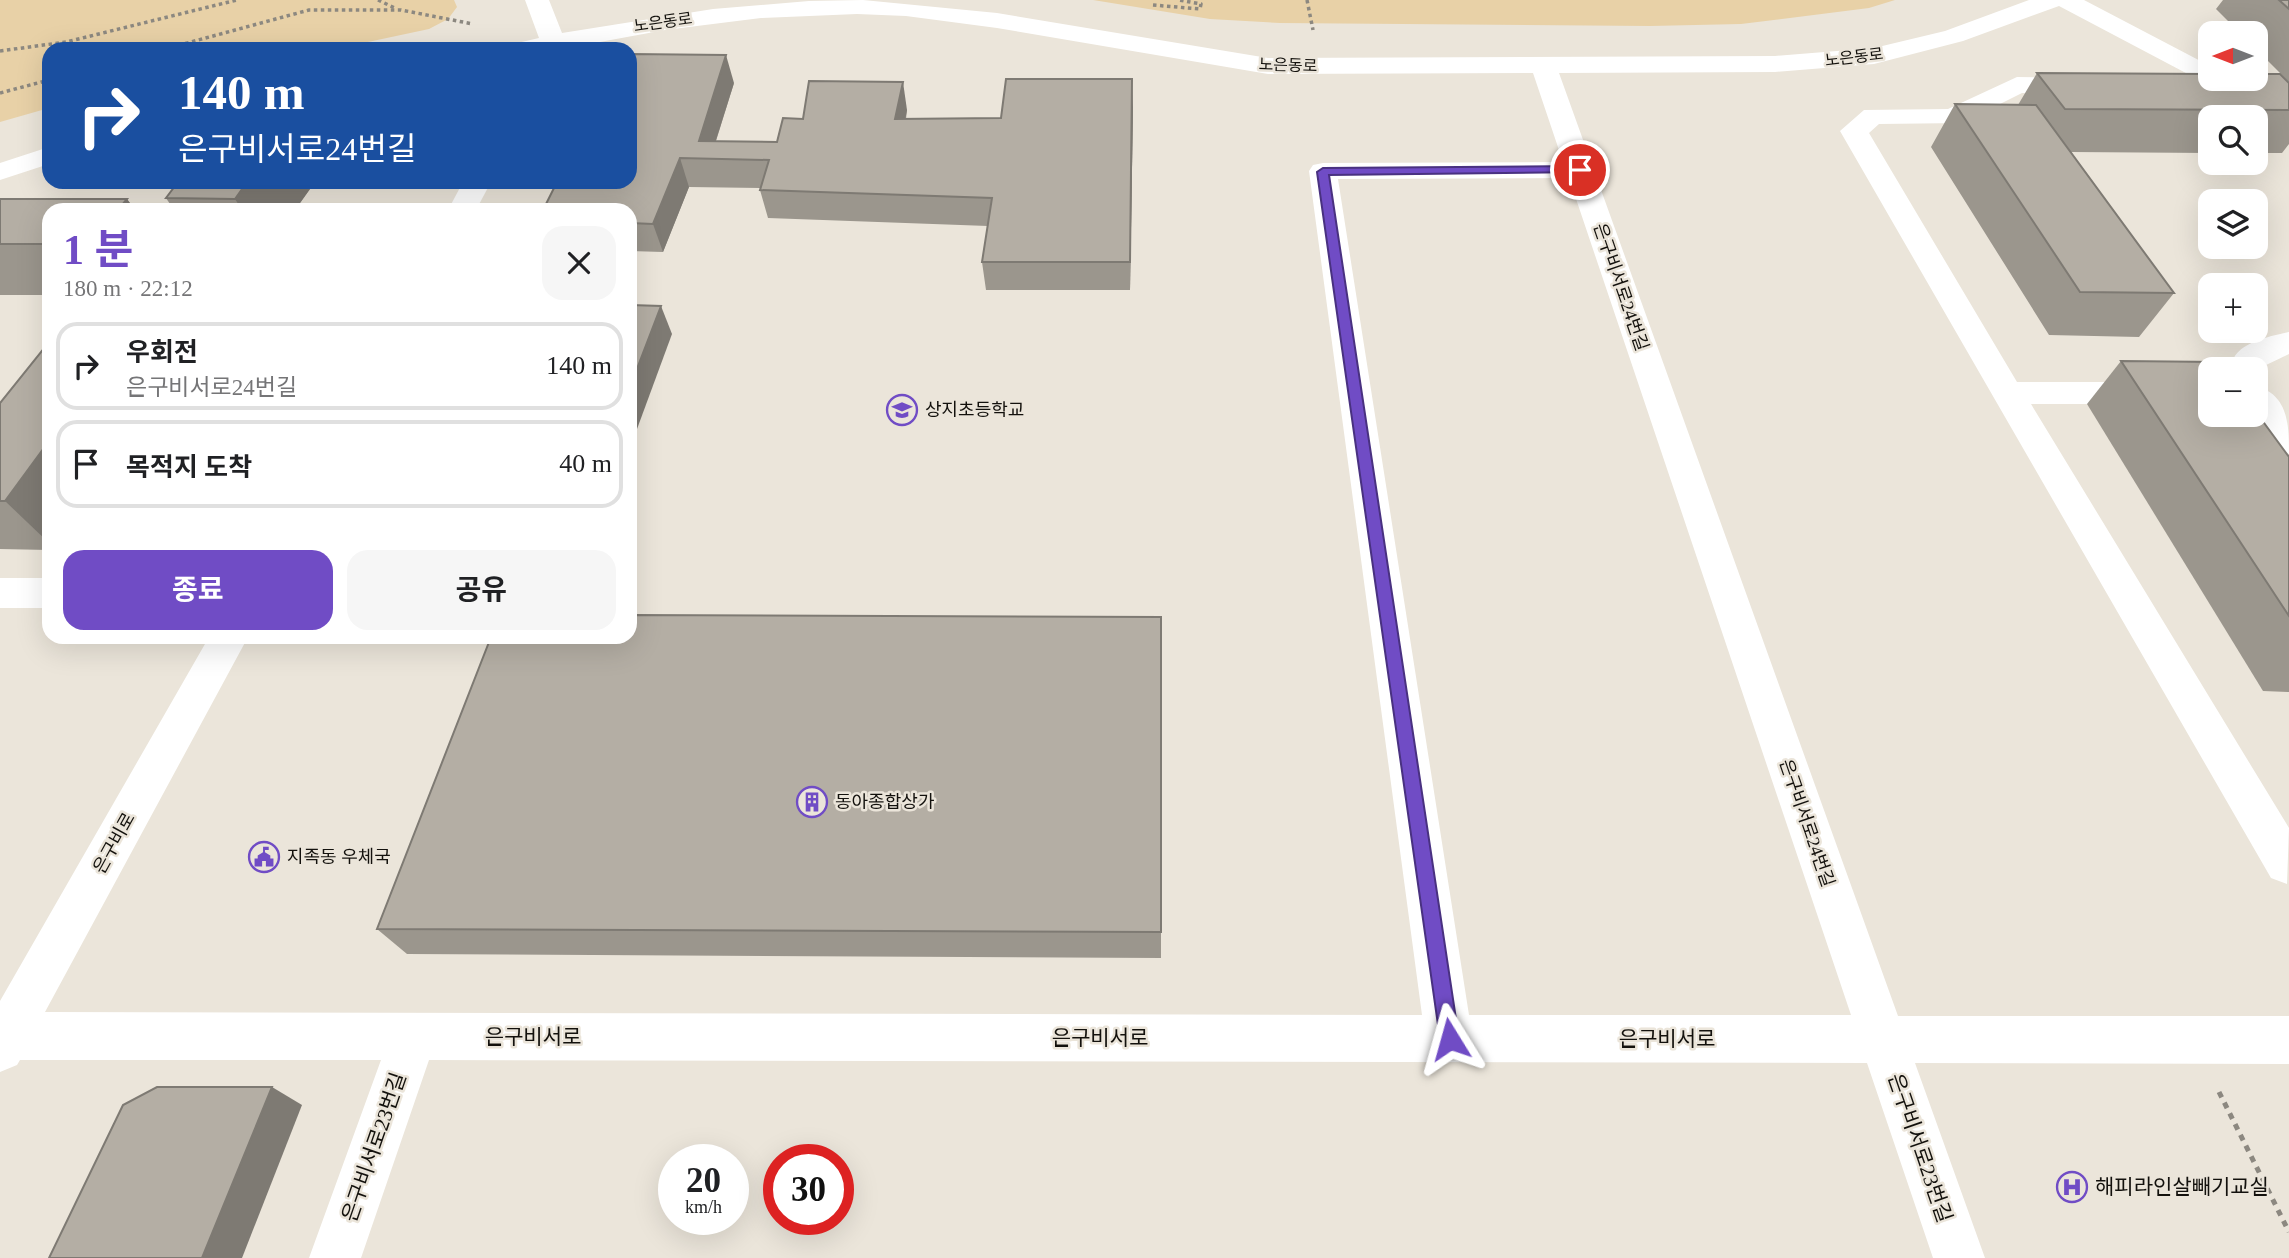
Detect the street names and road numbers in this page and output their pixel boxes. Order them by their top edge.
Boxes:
street label: 노은동로 [633,9,694,35]
street label: 노은동로 [1824,45,1885,69]
street label: 노은동로 [1258,55,1318,75]
street label: 은구비서로24번길 [1590,220,1652,354]
street label: 은구비서로24번길 [1776,756,1838,890]
street label: 은구비로 [89,809,139,877]
street label: 은구비서로 [485,1025,581,1049]
street label: 은구비서로 [1052,1026,1148,1050]
street label: 은구비서로 [1619,1027,1715,1051]
street label: 은구비서로23번길 [337,1069,411,1225]
street label: 은구비서로23번길 [1883,1070,1957,1226]

